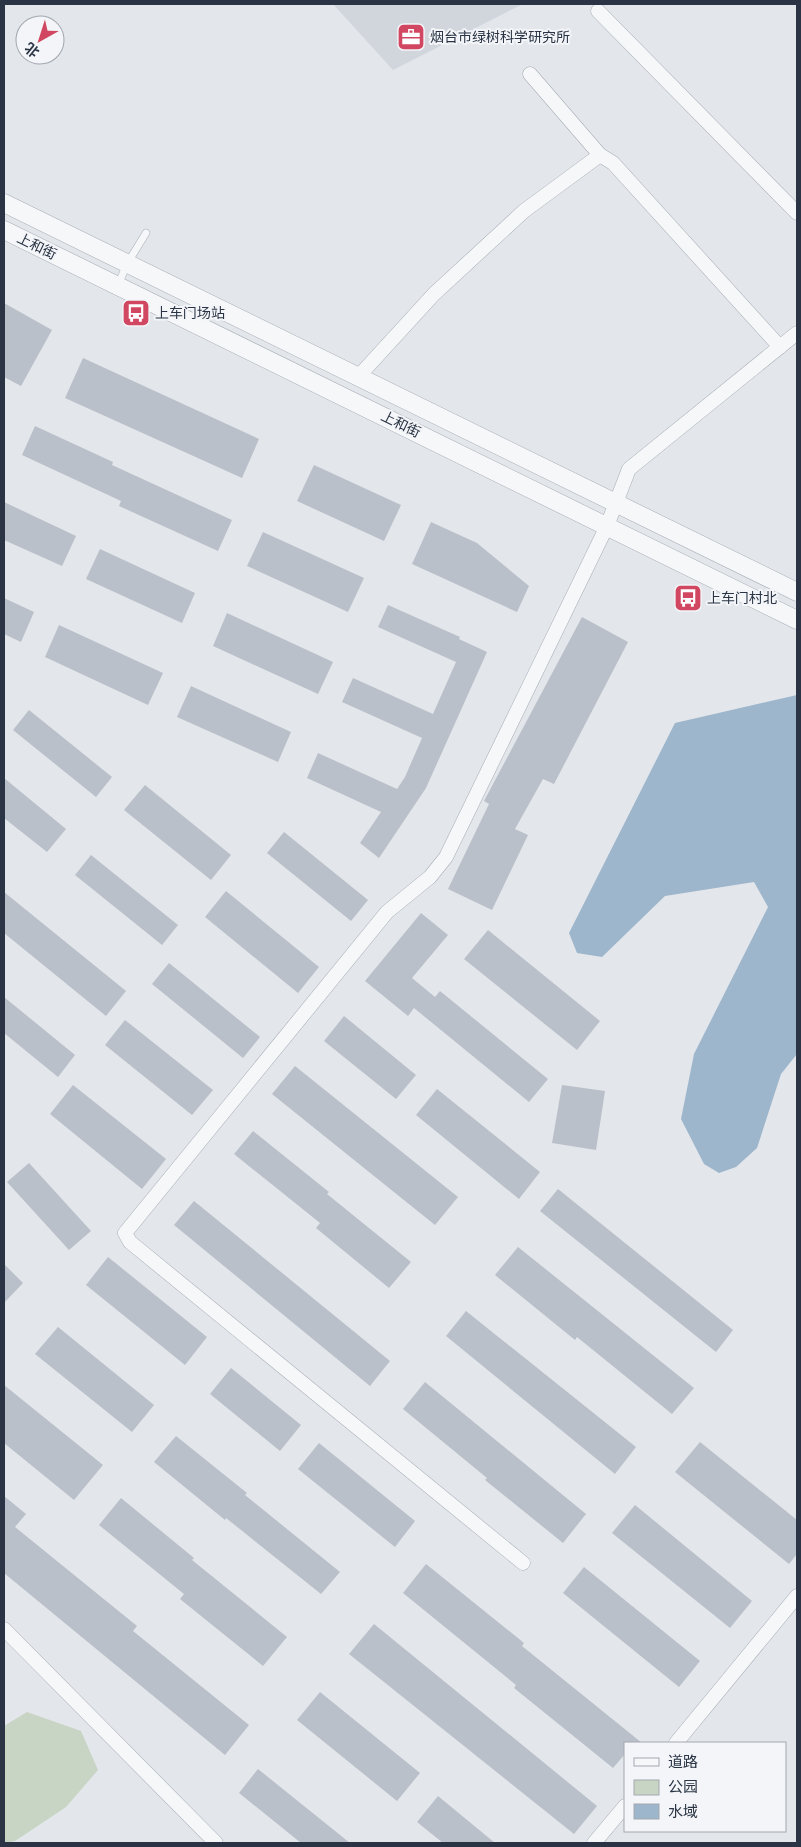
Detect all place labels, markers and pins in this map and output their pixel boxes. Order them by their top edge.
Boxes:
office icon: 烟台市绿树科学研究所 [396,22,426,52]
place label: 烟台市绿树科学研究所 [430,29,570,45]
bus stop icon: 上车门场站 [121,298,151,328]
place label: 上车门场站 [155,305,225,321]
bus stop icon: 上车门村北 [673,583,703,613]
place label: 上车门村北 [707,590,777,606]

